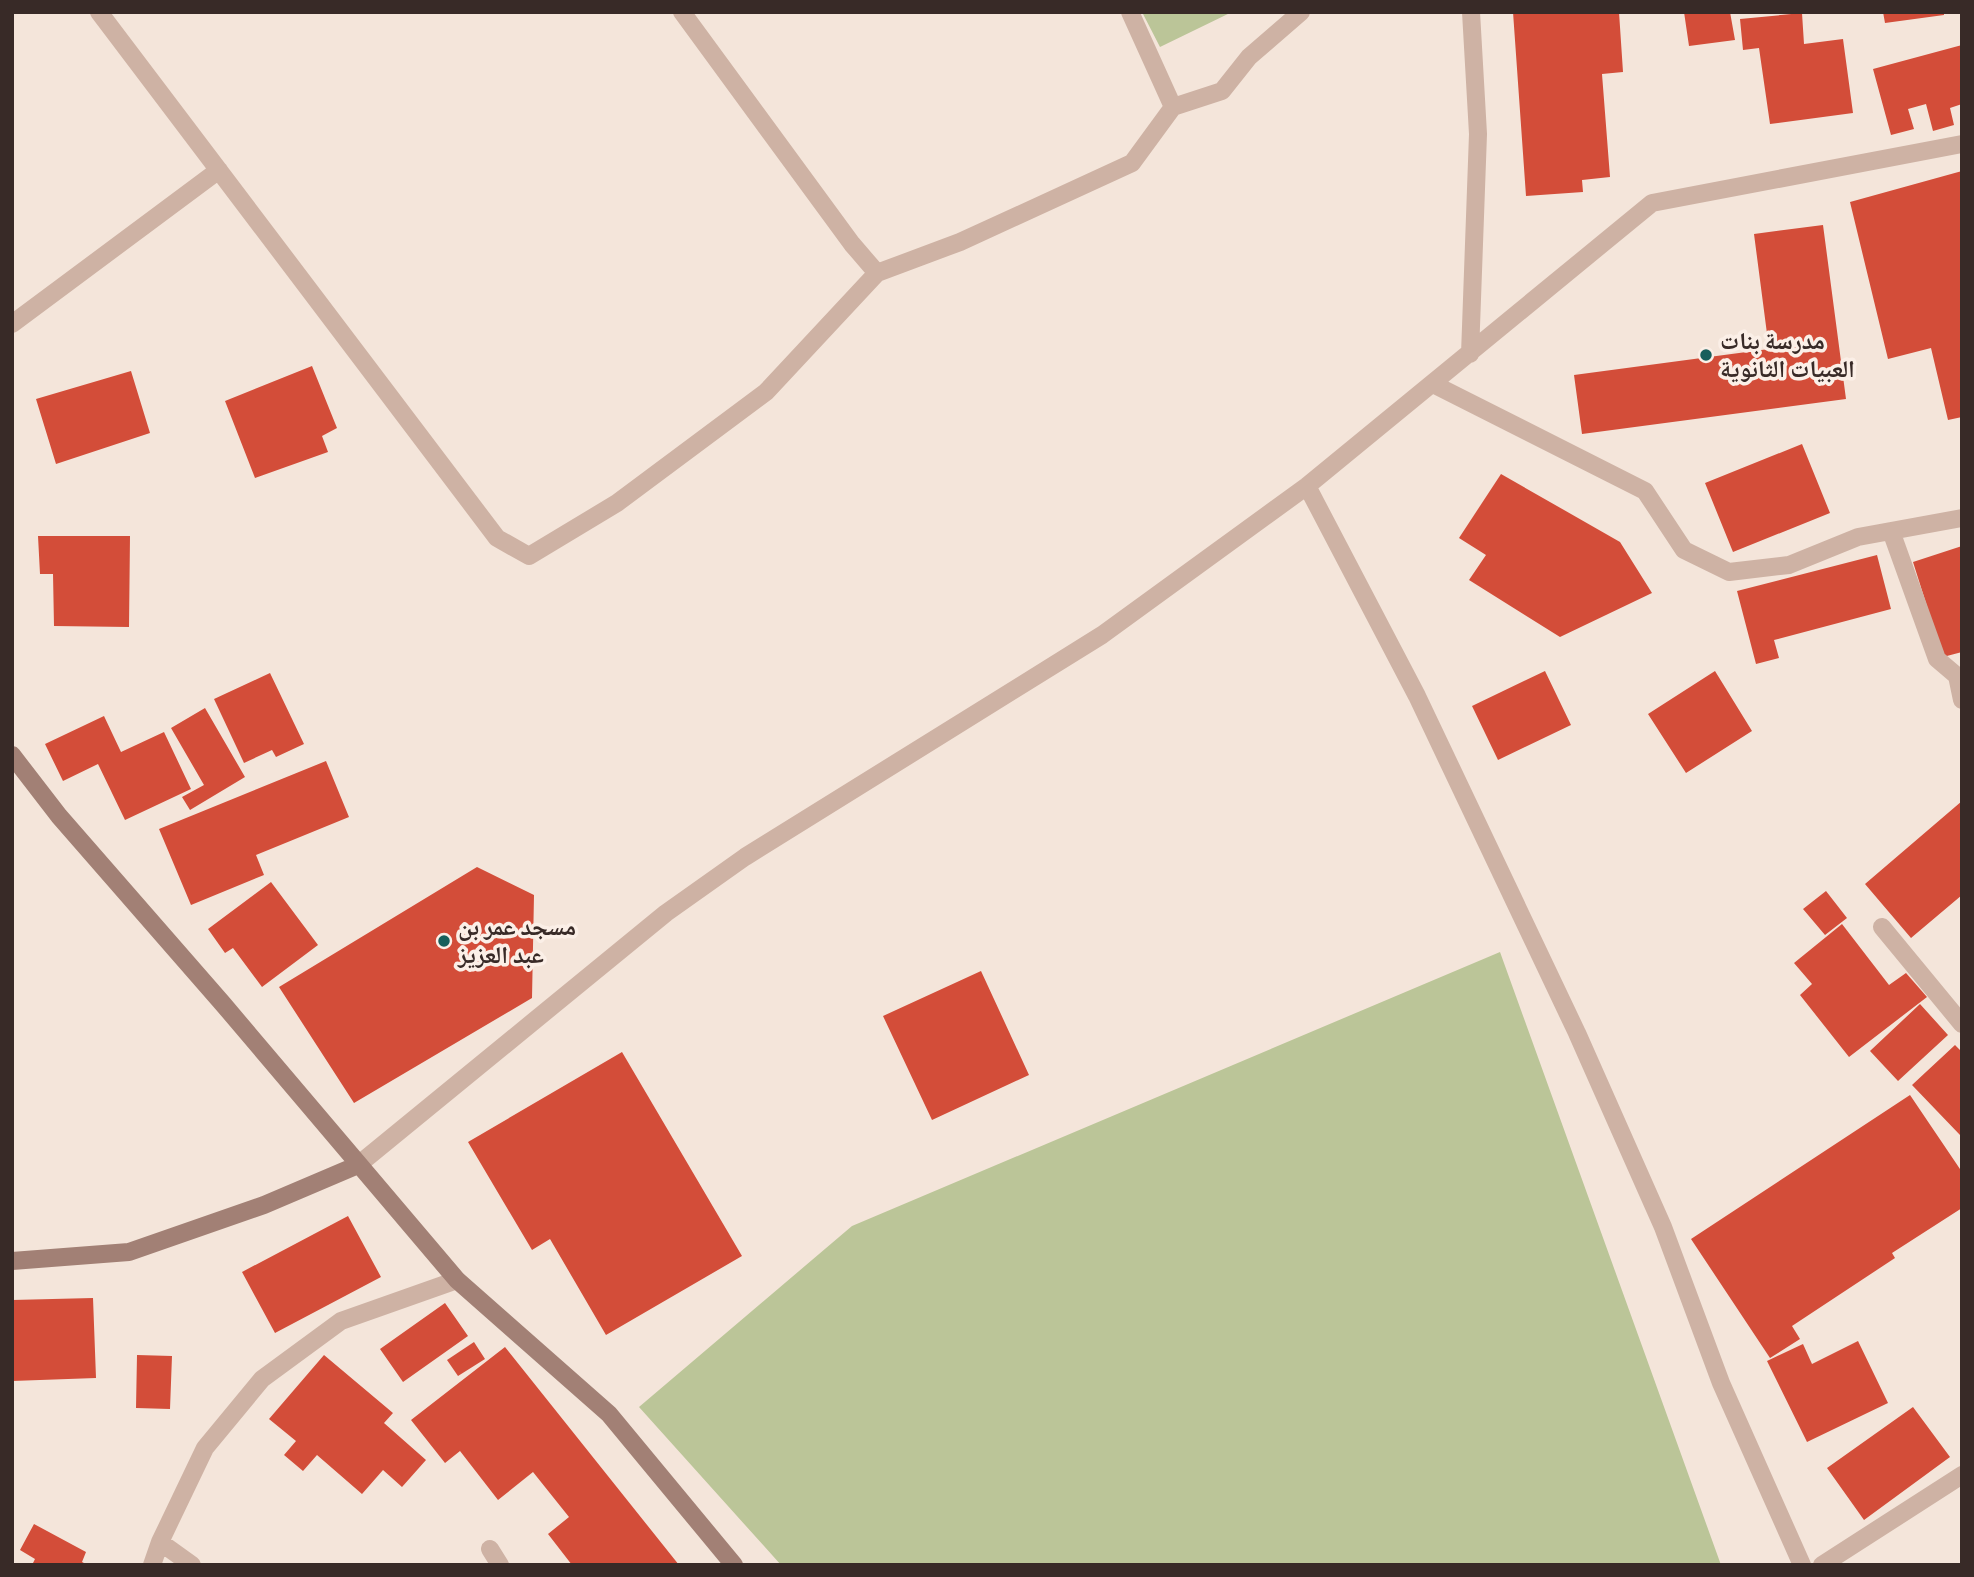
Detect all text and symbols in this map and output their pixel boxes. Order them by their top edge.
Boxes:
place label: مدرسة بنات العبيات الثانوية [1720,325,1855,384]
marker: مدرسة بنات العبيات الثانوية [1698,347,1714,363]
place label: مسجد عمر بن عبد العزيز [457,911,576,970]
marker: مسجد عمر بن عبد العزيز [436,933,452,949]

